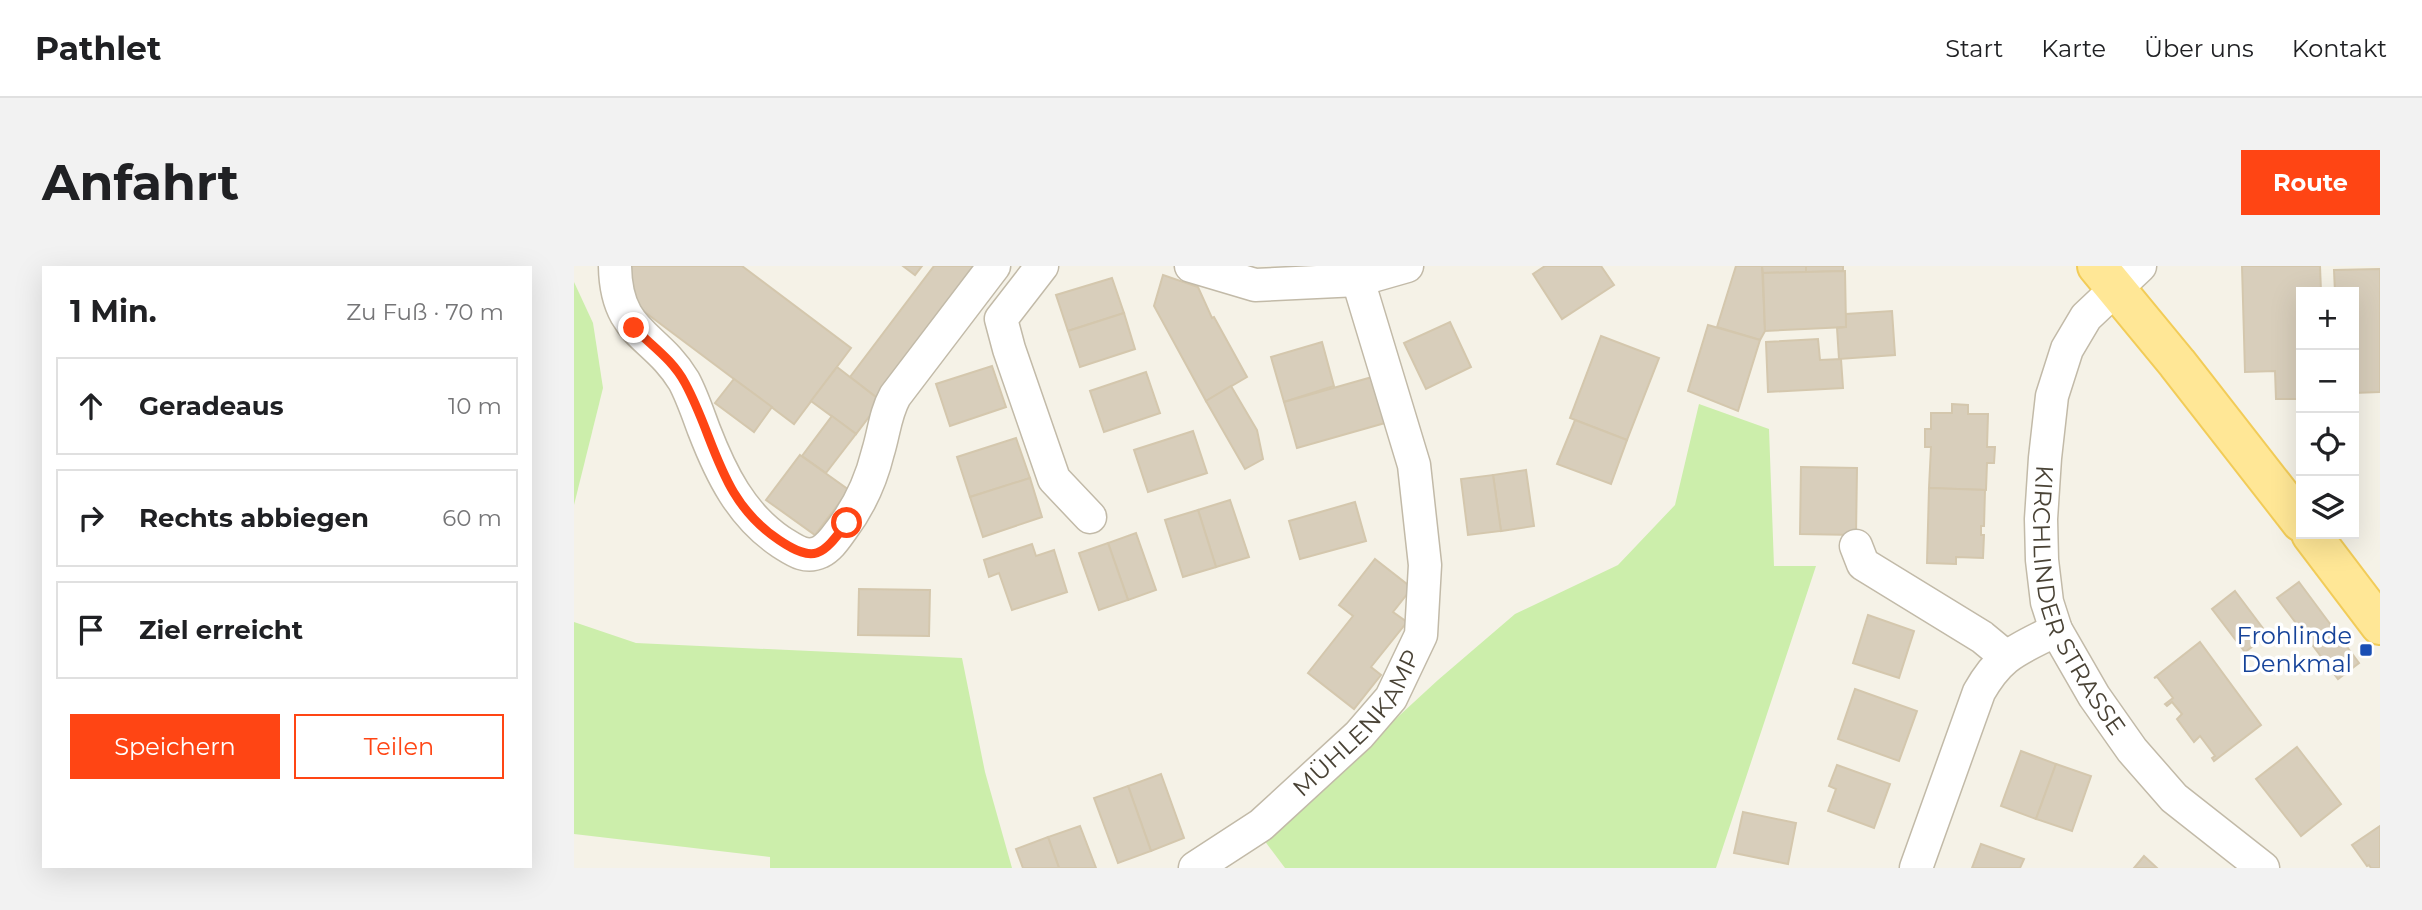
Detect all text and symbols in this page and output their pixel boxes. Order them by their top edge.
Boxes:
text: Pathlet [35,28,161,68]
text: Start [1945,34,2003,63]
text: Karte [2041,34,2106,63]
text: Über uns [2144,34,2254,63]
text: Kontakt [2292,34,2387,63]
button: Route [2241,150,2380,215]
text: Anfahrt [42,153,239,212]
map controls [2296,287,2359,539]
button: + [2296,287,2359,350]
text: 1 Min. [70,293,157,330]
text: Zu Fuß · 70 m [346,298,504,326]
route end [618,312,649,343]
button: − [2296,350,2359,413]
icon: ahead [72,387,110,425]
text: Geradeaus [139,390,284,422]
text: 10 m [448,392,502,420]
button: locate [2296,413,2359,476]
street label: KIRCHLINDER STRASSE [2027,464,2132,740]
button: layers [2296,476,2359,539]
icon: right [72,499,110,537]
text: Rechts abbiegen [139,502,369,534]
text: 60 m [442,504,502,532]
route start [831,507,862,538]
icon: arrive [72,611,110,649]
text: Ziel erreicht [139,614,303,646]
place label: Frohlinde Denkmal [2237,621,2352,678]
marker: Frohlinde Denkmal [2358,642,2374,658]
street label: MÜHLENKAMP [1287,645,1426,802]
button: Speichern [70,714,280,779]
button: Teilen [294,714,504,779]

